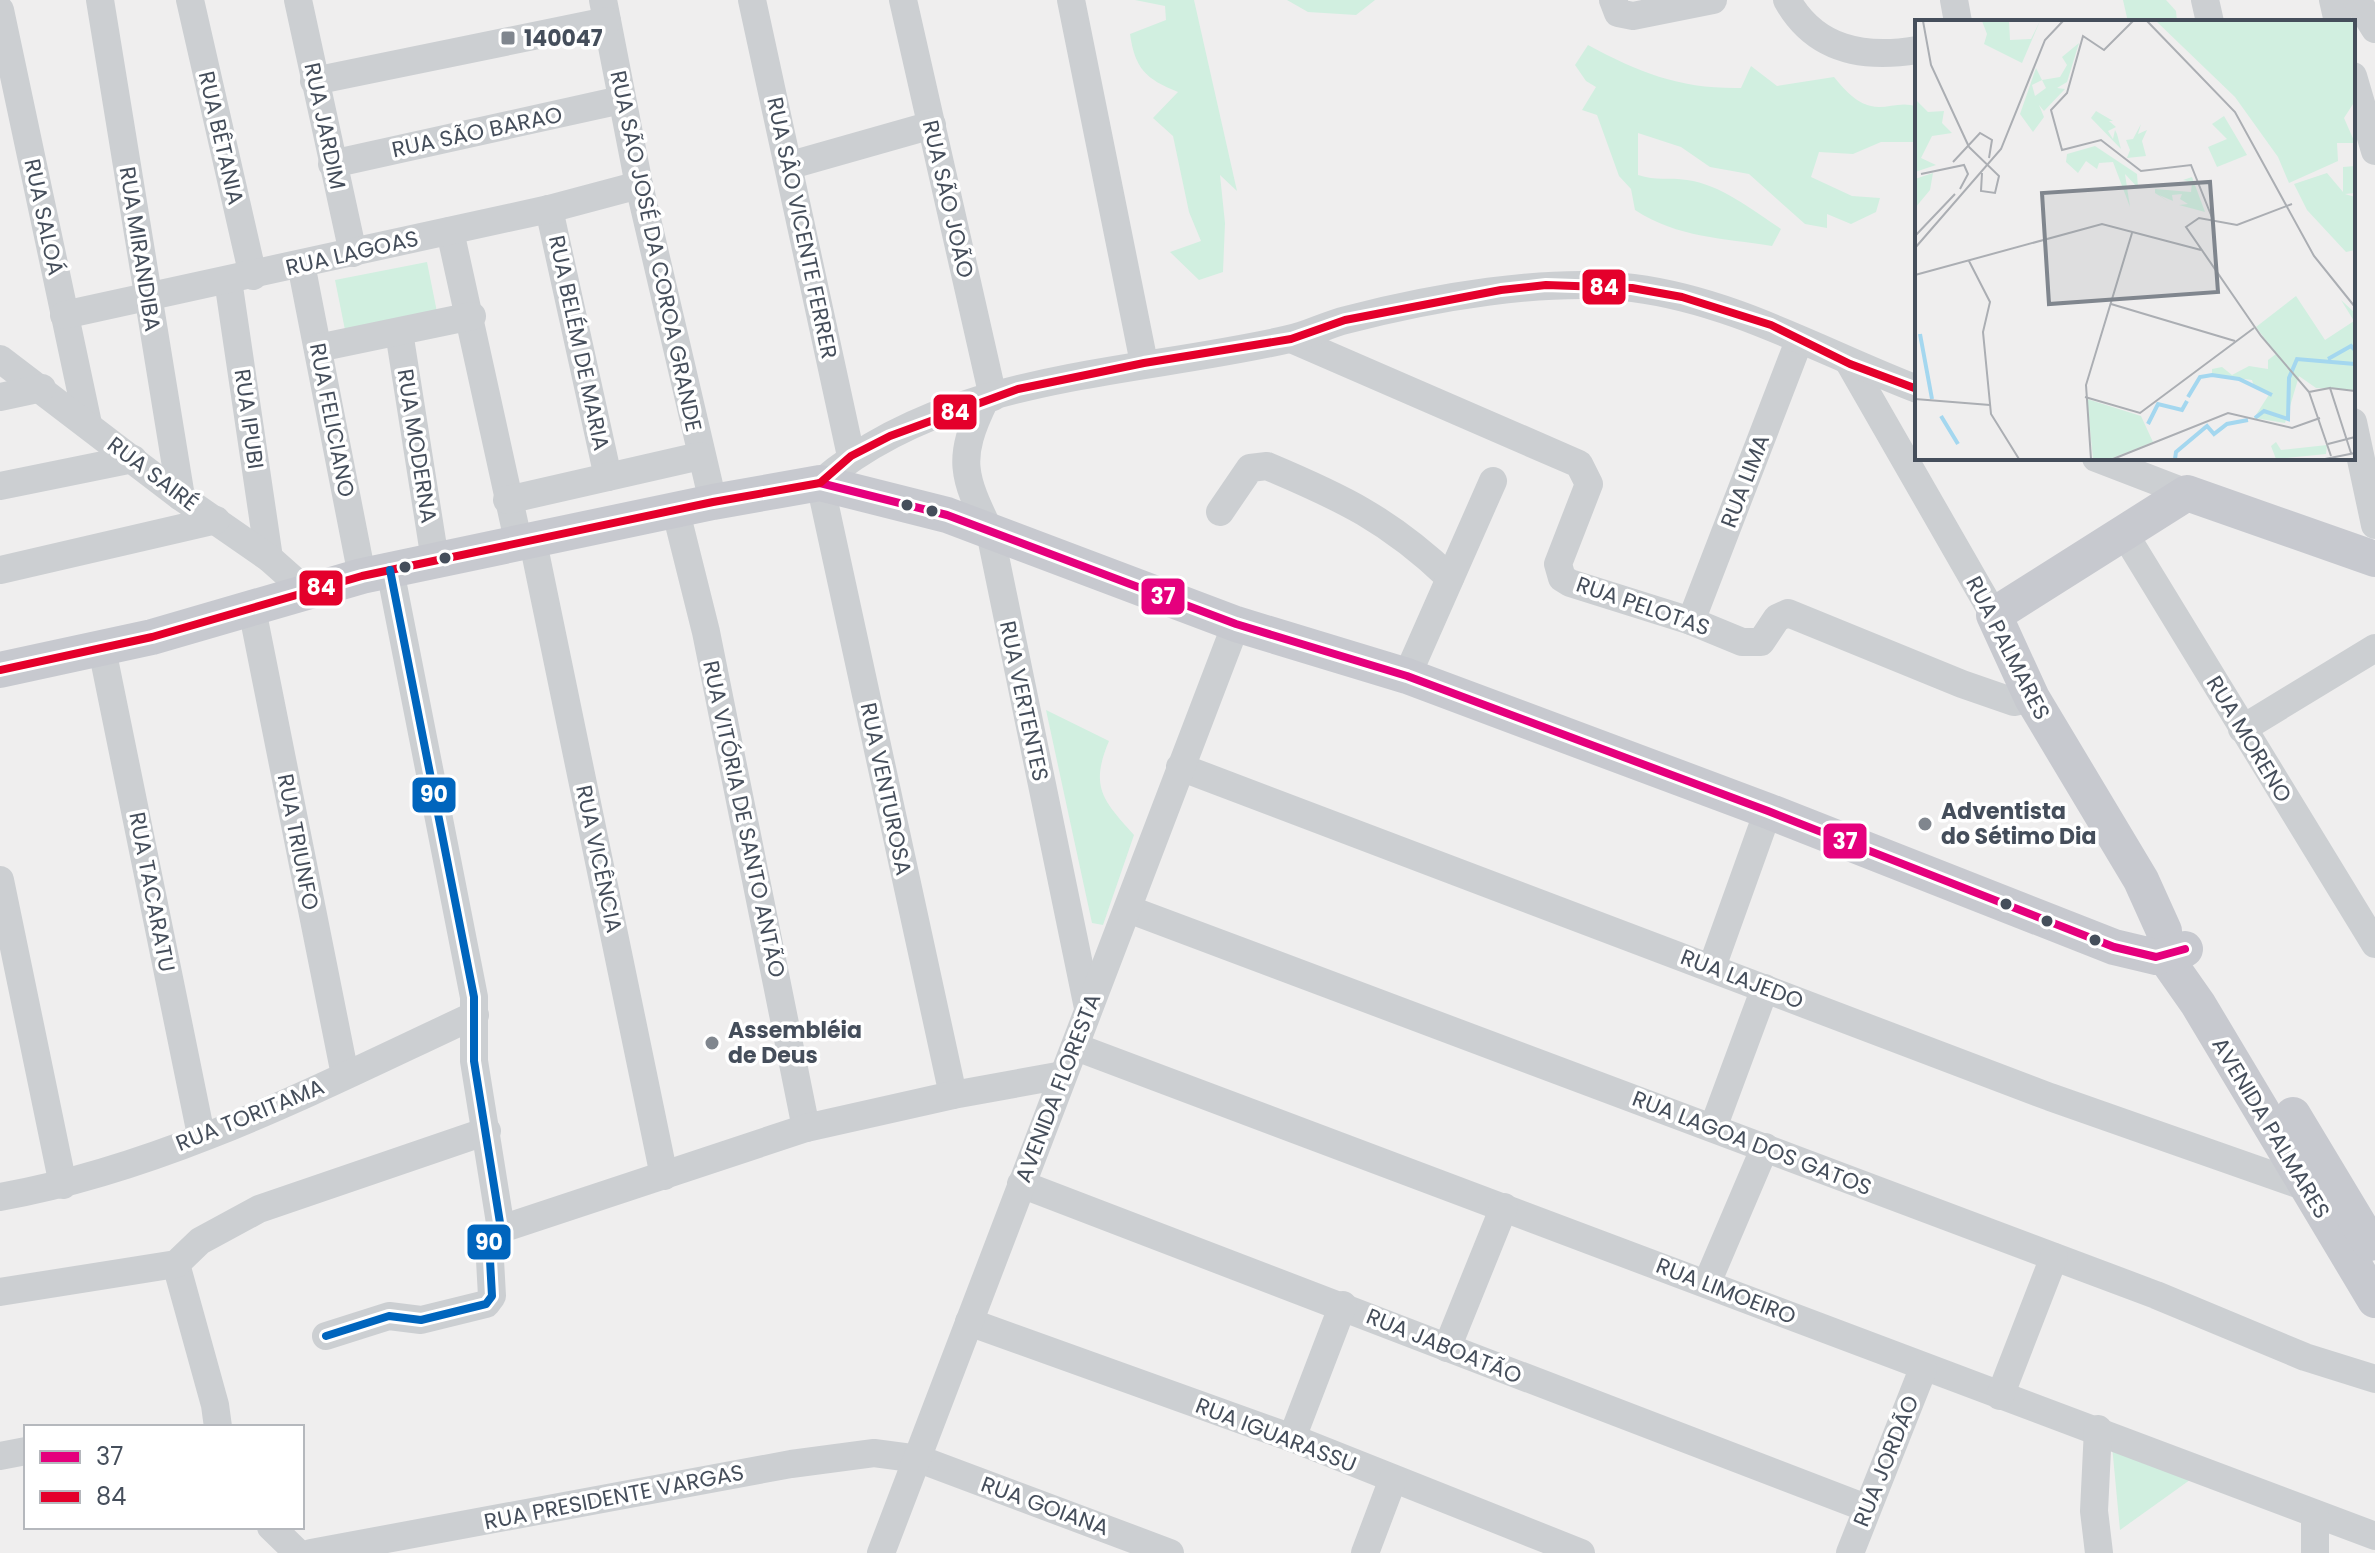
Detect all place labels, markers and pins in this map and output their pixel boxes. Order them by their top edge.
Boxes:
place label: 140047 [524,23,603,54]
marker: 140047 [499,29,517,47]
unlabelled marker [899,497,915,513]
unlabelled marker [924,503,940,519]
unlabelled marker [437,550,453,566]
unlabelled marker [397,559,413,575]
place label: Adventista do Sétimo Dia [1941,796,2097,852]
marker: Adventista do Sétimo Dia [1916,815,1934,833]
unlabelled marker [1998,896,2014,912]
unlabelled marker [2039,913,2055,929]
unlabelled marker [2087,932,2103,948]
place label: Assembléia de Deus [728,1015,862,1071]
marker: Assembléia de Deus [703,1034,721,1052]

